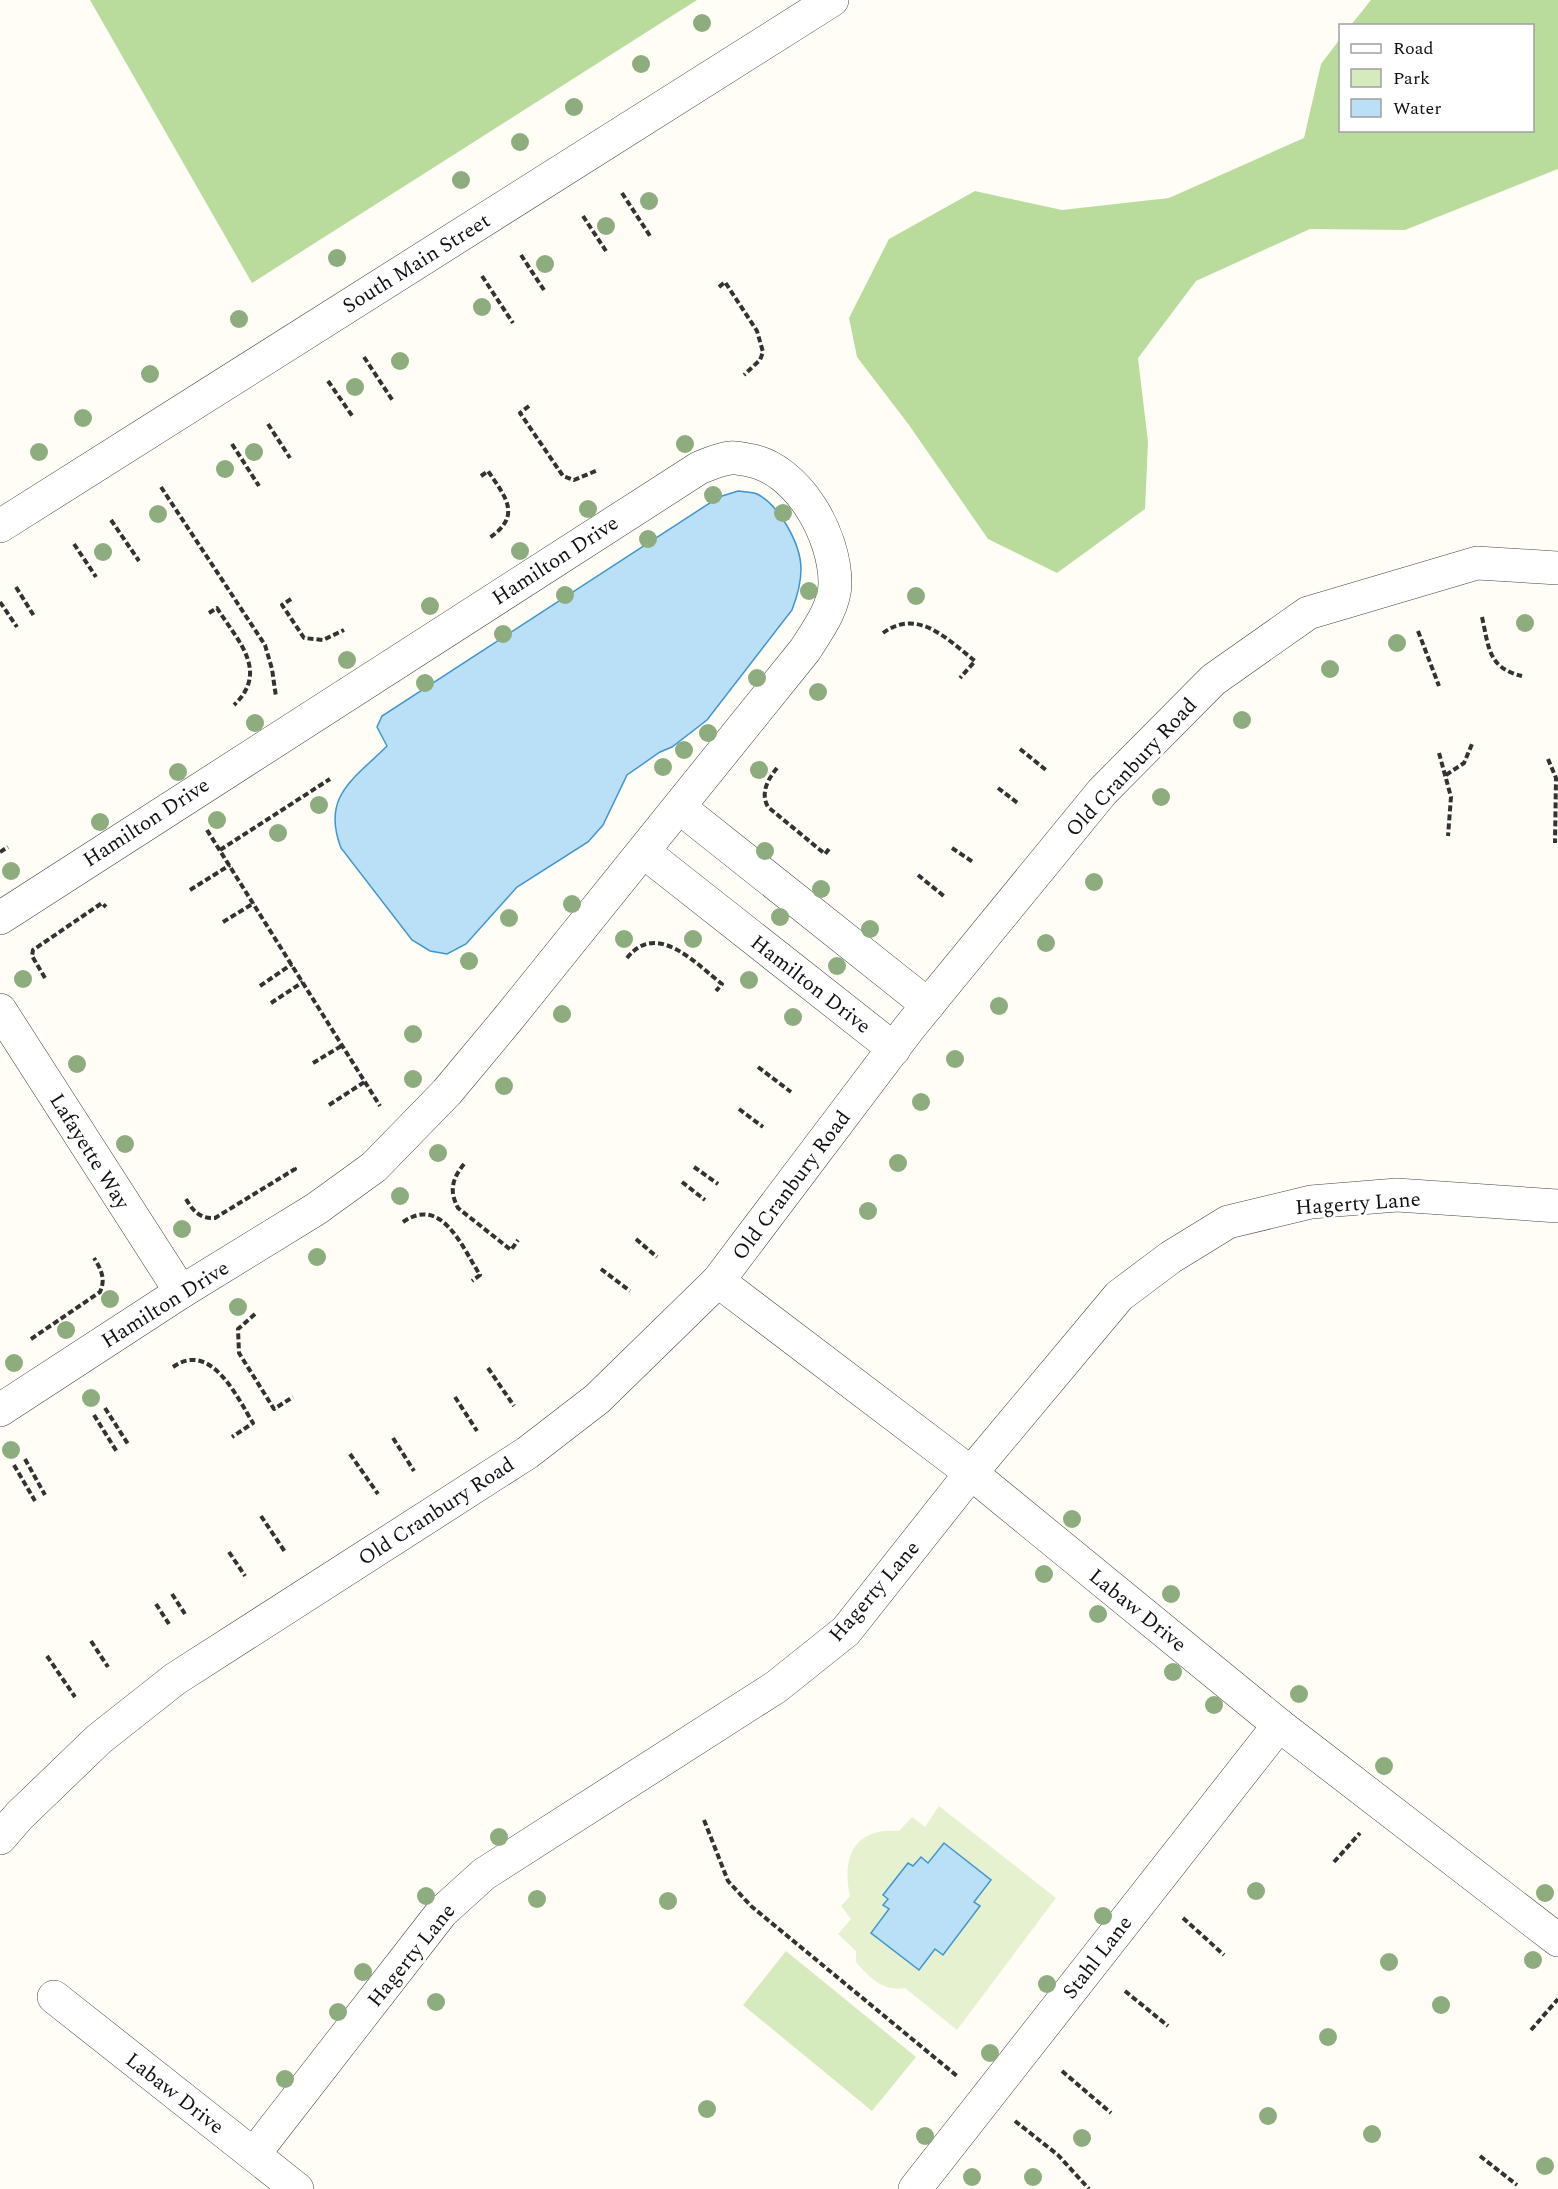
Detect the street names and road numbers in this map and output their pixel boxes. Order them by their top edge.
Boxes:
street label: South Main Street [336,205,497,322]
street label: Hamilton Drive [486,508,625,614]
street label: Old Cranbury Road [1058,691,1205,845]
street label: Hamilton Drive [77,770,216,876]
street label: Hamilton Drive [743,927,878,1042]
street label: Lafayette Way [41,1087,138,1217]
street label: Old Cranbury Road [725,1104,859,1267]
street label: Hagerty Lane [1294,1184,1422,1224]
street label: Hamilton Drive [95,1253,236,1357]
street label: Old Cranbury Road [352,1449,521,1574]
street label: Hagerty Lane [821,1534,928,1650]
street label: Labaw Drive [1081,1561,1193,1660]
street label: Hagerty Lane [360,1897,464,2015]
street label: Stahl Lane [1055,1909,1141,2006]
street label: Labaw Drive [118,2045,231,2143]

